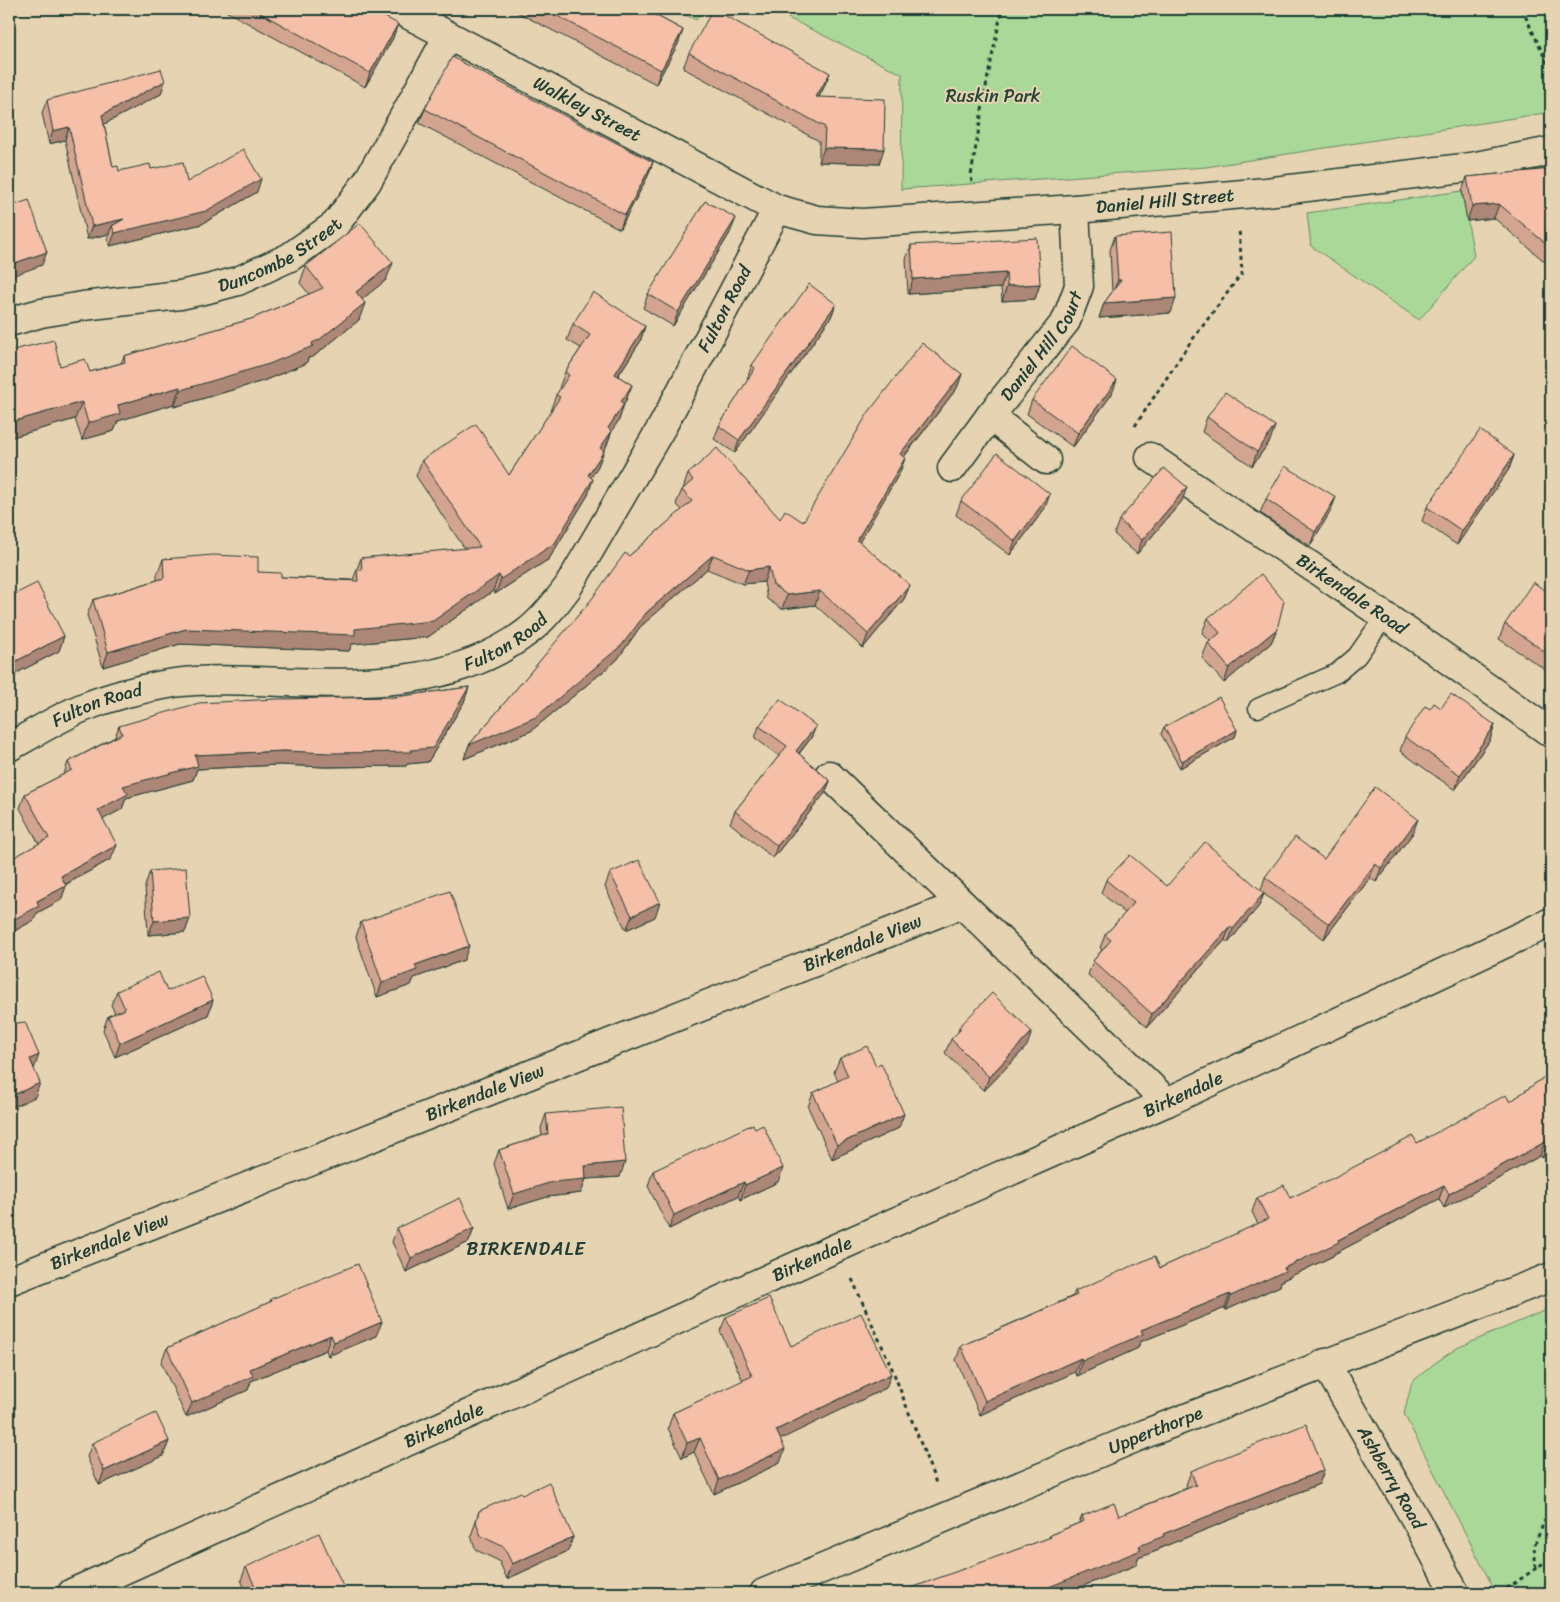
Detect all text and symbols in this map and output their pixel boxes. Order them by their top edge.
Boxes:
street label: Walkley Street [527,67,647,151]
park label: Ruskin Park [946,80,1041,112]
street label: Daniel Hill Street [1095,179,1236,223]
street label: Duncombe Street [214,211,351,302]
street label: Fulton Road [688,258,761,358]
street label: Daniel Hill Court [991,286,1092,409]
street label: Birkendale Road [1290,545,1415,644]
street label: Fulton Road [459,604,557,680]
street label: Fulton Road [46,673,147,736]
street label: Birkendale View [798,905,927,981]
street label: Birkendale View [421,1054,550,1131]
street label: Birkendale [1138,1062,1229,1127]
street label: Birkendale View [45,1203,174,1279]
street label: Birkendale [767,1227,857,1291]
district label: BIRKENDALE [466,1232,586,1265]
street label: Birkendale [398,1393,489,1457]
street label: Upperthorpe [1103,1397,1208,1464]
street label: Ashberry Road [1348,1418,1435,1536]

